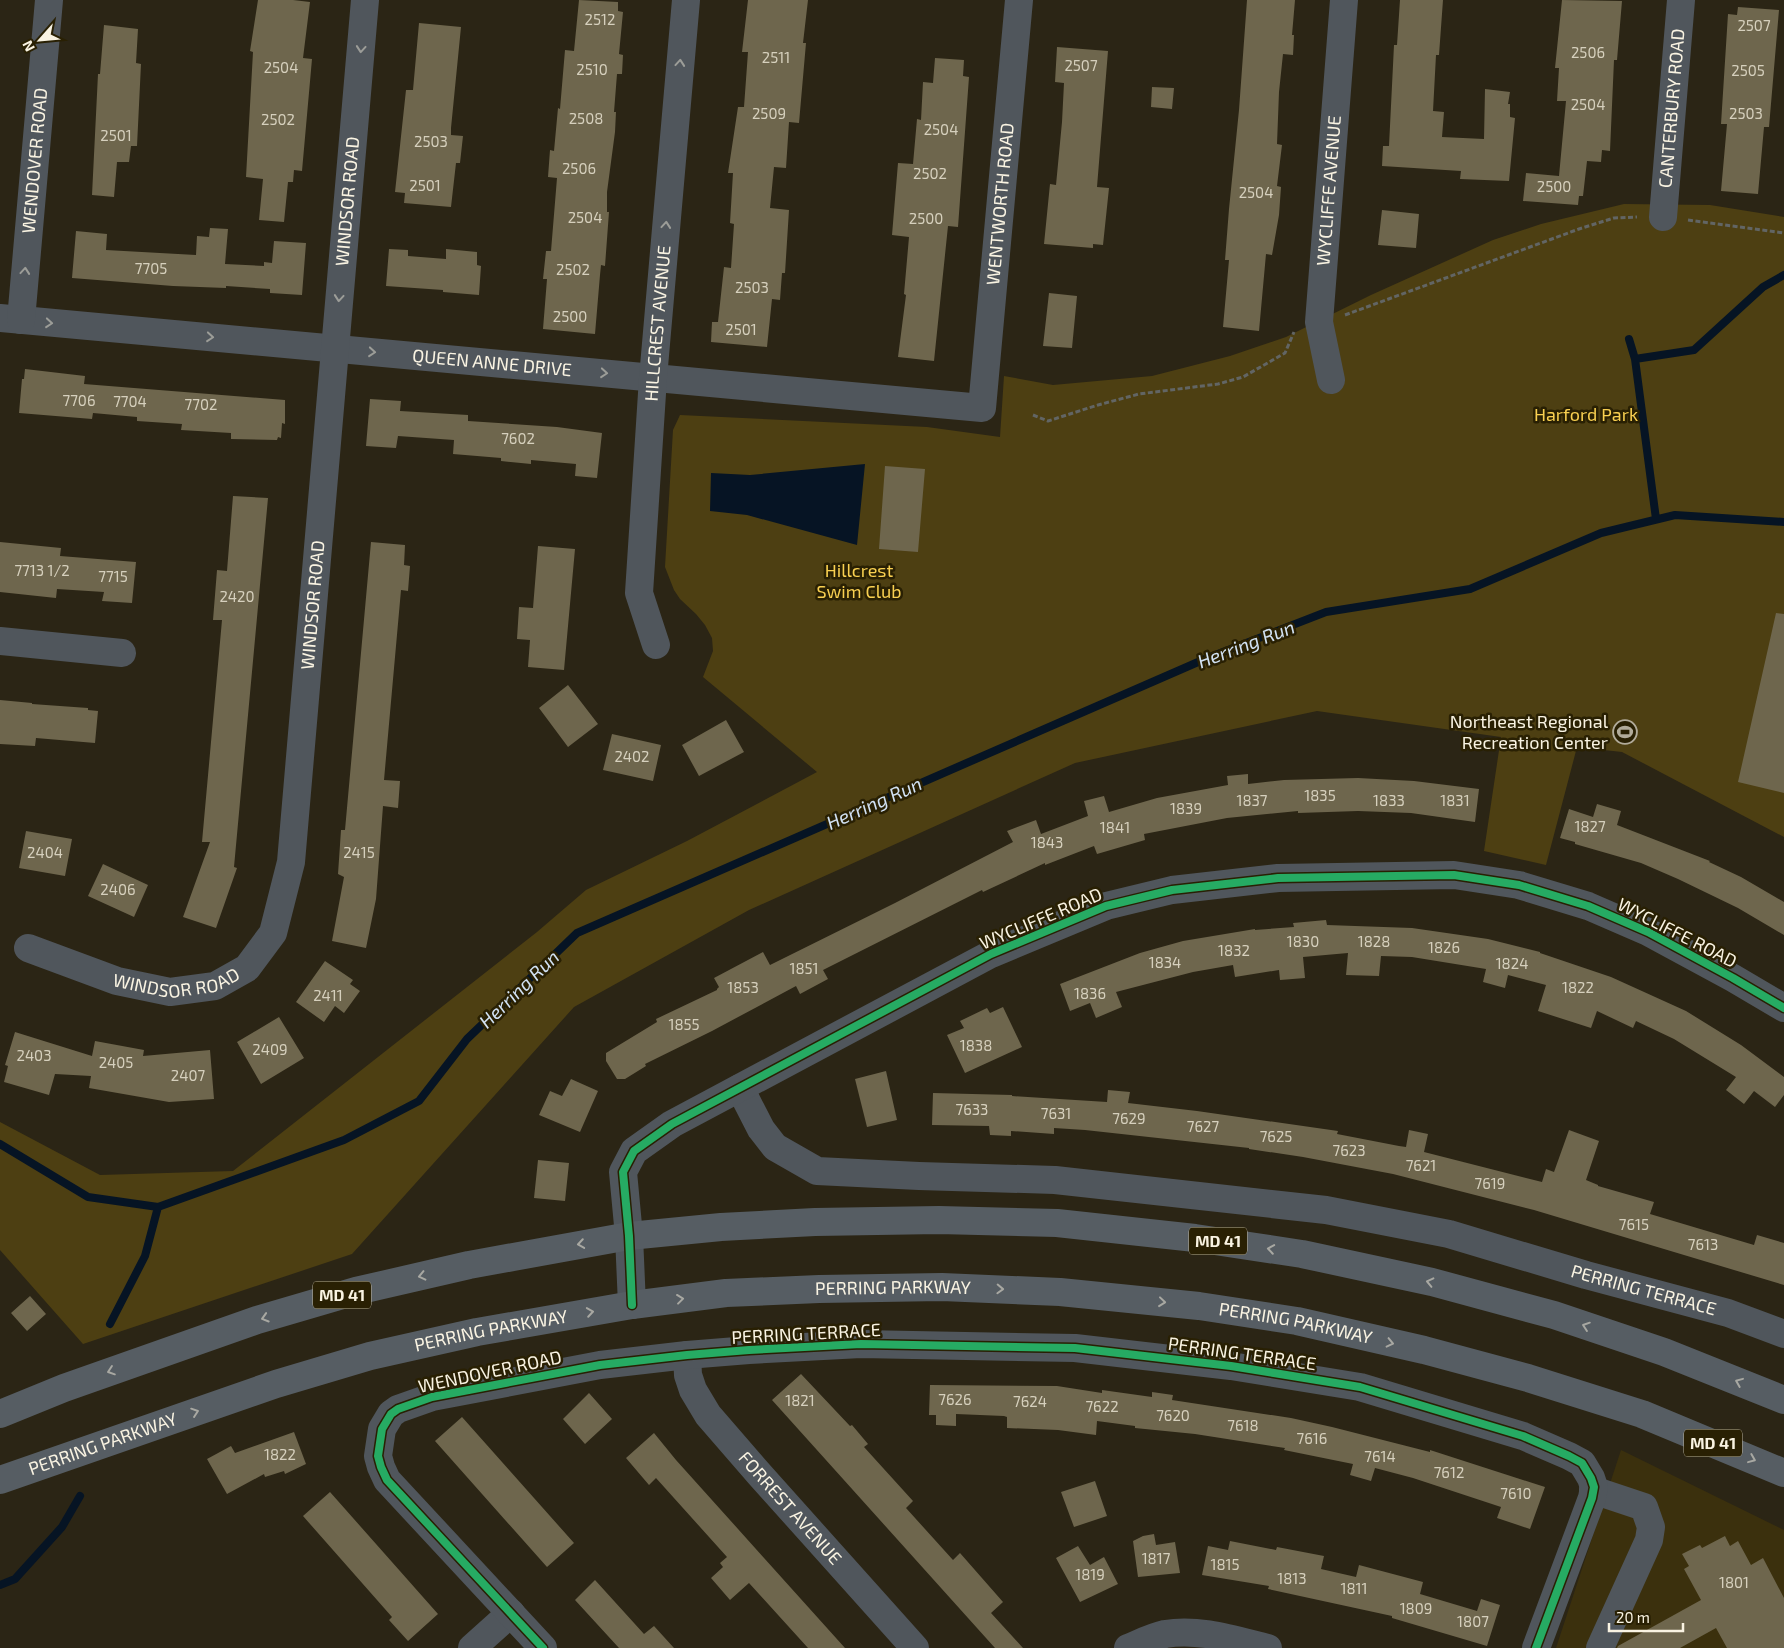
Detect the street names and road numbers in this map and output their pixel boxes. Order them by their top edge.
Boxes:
street label: CANTERBURY ROAD [1653,28,1689,189]
street label: WENDOVER ROAD [17,87,51,234]
street label: WYCLIFFE AVENUE [1311,114,1345,267]
street label: WENTWORTH ROAD [981,122,1018,286]
street label: WINDSOR ROAD [330,136,363,267]
street label: HILLCREST AVENUE [639,244,675,402]
street label: QUEEN ANNE DRIVE [411,344,573,380]
street label: WINDSOR ROAD [296,539,329,671]
street label: WYCLIFFE ROAD [976,882,1105,954]
street label: WYCLIFFE ROAD [1614,893,1741,972]
street label: WINDSOR ROAD [111,963,243,1002]
road number: MD 41 [1189,1228,1247,1254]
street label: PERRING TERRACE [1569,1259,1719,1319]
street label: PERRING PARKWAY [815,1275,972,1299]
road number: MD 41 [313,1282,371,1308]
street label: PERRING PARKWAY [1217,1297,1375,1348]
street label: PERRING PARKWAY [412,1304,570,1356]
street label: PERRING TERRACE [731,1318,881,1348]
street label: PERRING TERRACE [1167,1332,1318,1374]
street label: WENDOVER ROAD [416,1345,564,1397]
street label: PERRING PARKWAY [25,1407,181,1479]
road number: MD 41 [1684,1430,1742,1456]
street label: FORREST AVENUE [734,1446,847,1569]

